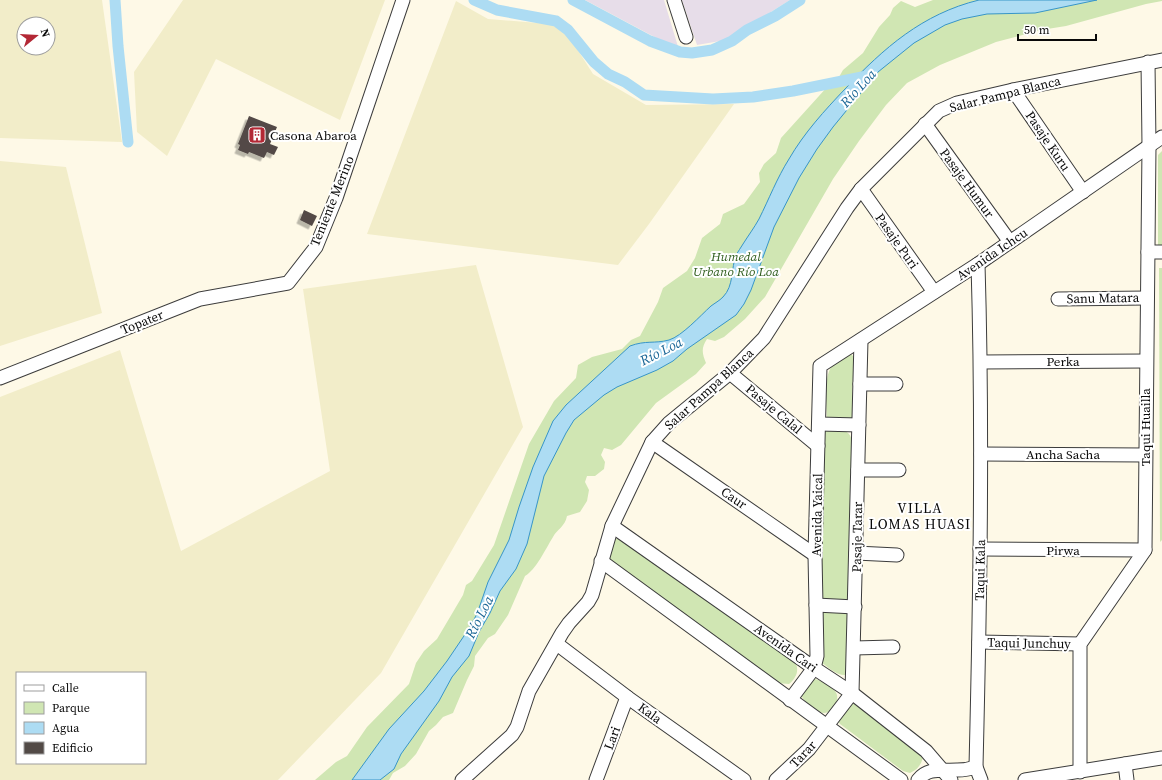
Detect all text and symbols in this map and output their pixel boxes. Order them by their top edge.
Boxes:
north arrow [16,16,56,56]
scale bar [1018,16,1096,42]
text: 50 m [1024,22,1050,38]
text: N [37,27,53,39]
water label: Río Loa [835,64,881,112]
street label: Salar Pampa Blanca [948,72,1063,116]
street label: Pasaje Kuru [1022,108,1075,175]
building icon: Casona Abaroa [247,125,267,145]
place label: Casona Abaroa [270,127,357,144]
street label: Pasaje Humur [936,145,998,222]
street label: Teniente Merino [306,153,358,249]
street label: Pasaje Puri [872,210,923,272]
street label: Avenida Ichcu [953,224,1031,284]
park label: Humedal Urbano Río Loa [693,248,779,280]
street label: Sanu Matara [1067,289,1140,307]
street label: Topater [118,306,166,338]
water label: Río Loa [635,331,686,371]
street label: Salar Pampa Blanca [661,344,757,434]
street label: Perka [1046,353,1080,370]
street label: Pasaje Calal [742,380,806,438]
street label: Taqui Huailla [1137,388,1154,466]
street label: Ancha Sacha [1026,446,1100,463]
street label: Avenida Yaical [808,473,826,557]
street label: Caur [718,483,751,513]
district label: VILLA LOMAS HUASI [869,498,971,534]
street label: Pasaje Tarar [848,501,866,573]
street label: Taqui Kala [971,539,989,601]
street label: Pirwa [1046,542,1080,559]
water label: Río Loa [459,592,499,643]
street label: Avenida Cari [751,620,821,676]
street label: Taqui Junchuy [987,634,1071,652]
legend [16,672,146,764]
text: Calle [52,680,79,696]
street label: Kala [635,699,666,728]
text: Parque [52,700,90,716]
text: Agua [52,720,80,736]
street label: Lari [600,724,624,752]
street label: Tarar [786,736,820,771]
text: Edificio [52,740,93,756]

